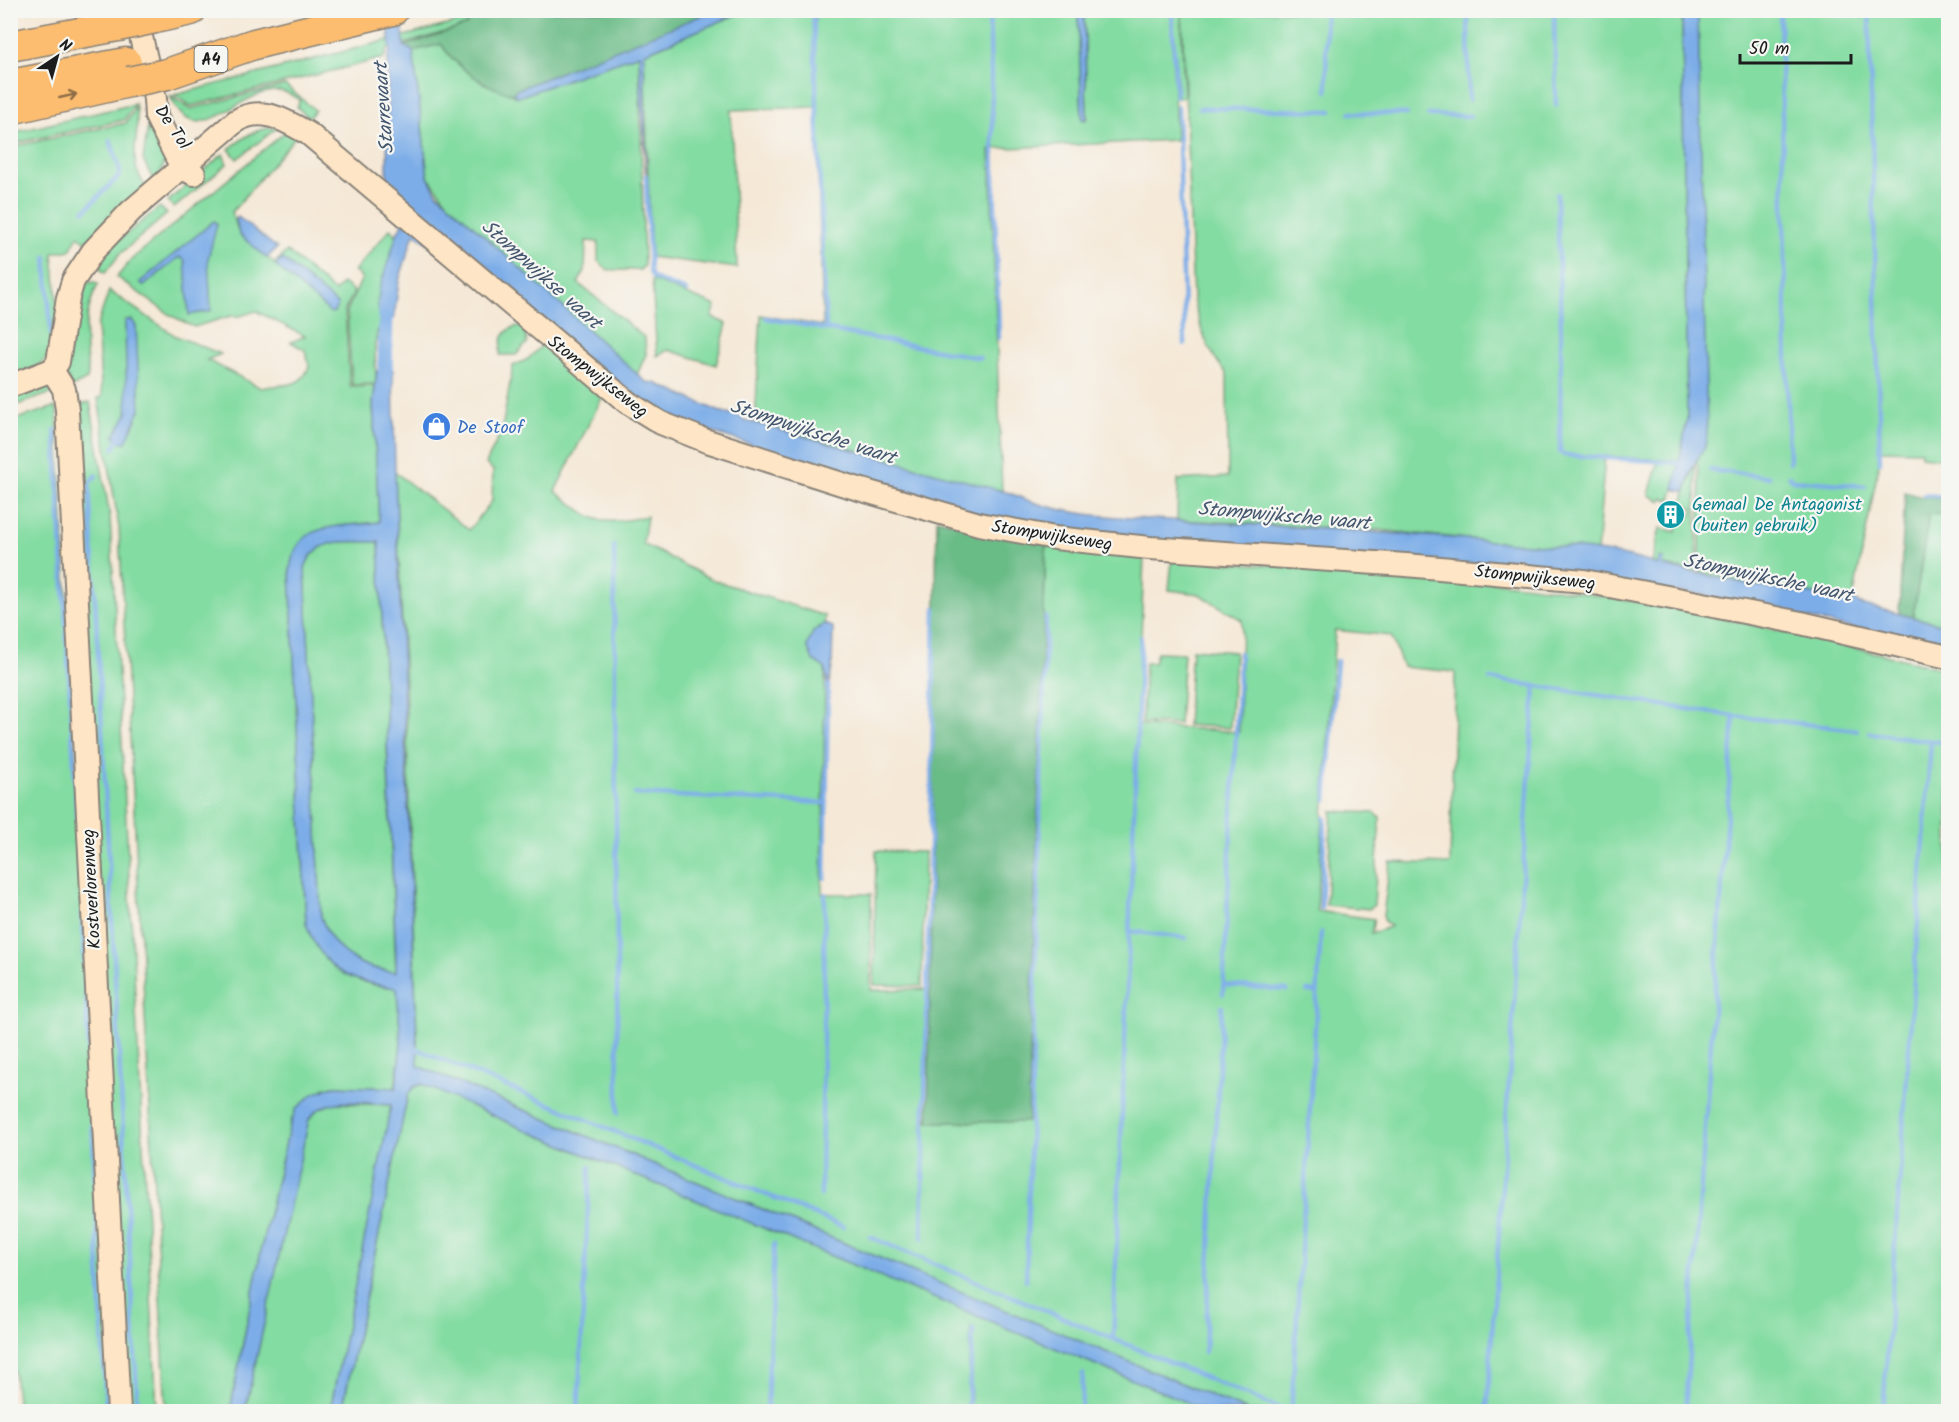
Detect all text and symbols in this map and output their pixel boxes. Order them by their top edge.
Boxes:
north arrow [27,27,87,87]
scale bar [1740,27,1851,65]
text: N [53,33,76,59]
text: 50 m [1749,35,1789,64]
road number: A4 [194,46,228,72]
water label: Starrevaart [366,58,404,155]
one-way arrow [58,90,77,102]
street label: De Tol [146,99,198,157]
water label: Stompwijkse vaart [473,213,611,341]
street label: Stompwijkseweg [540,328,654,426]
water label: Stompwijksche vaart [725,391,902,476]
shop icon: De Stoof [420,411,452,443]
place label: De Stoof [457,414,526,443]
place label: Gemaal De Antagonist (buiten gebruik) [1692,491,1863,541]
water label: Stompwijksche vaart [1197,494,1374,541]
building icon: Gemaal De Antagonist (buiten gebruik) [1655,498,1687,530]
street label: Stompwijkseweg [989,513,1114,560]
water label: Stompwijksche vaart [1680,545,1858,613]
street label: Stompwijkseweg [1473,558,1597,599]
street label: Kostverlorenweg [75,828,110,950]

